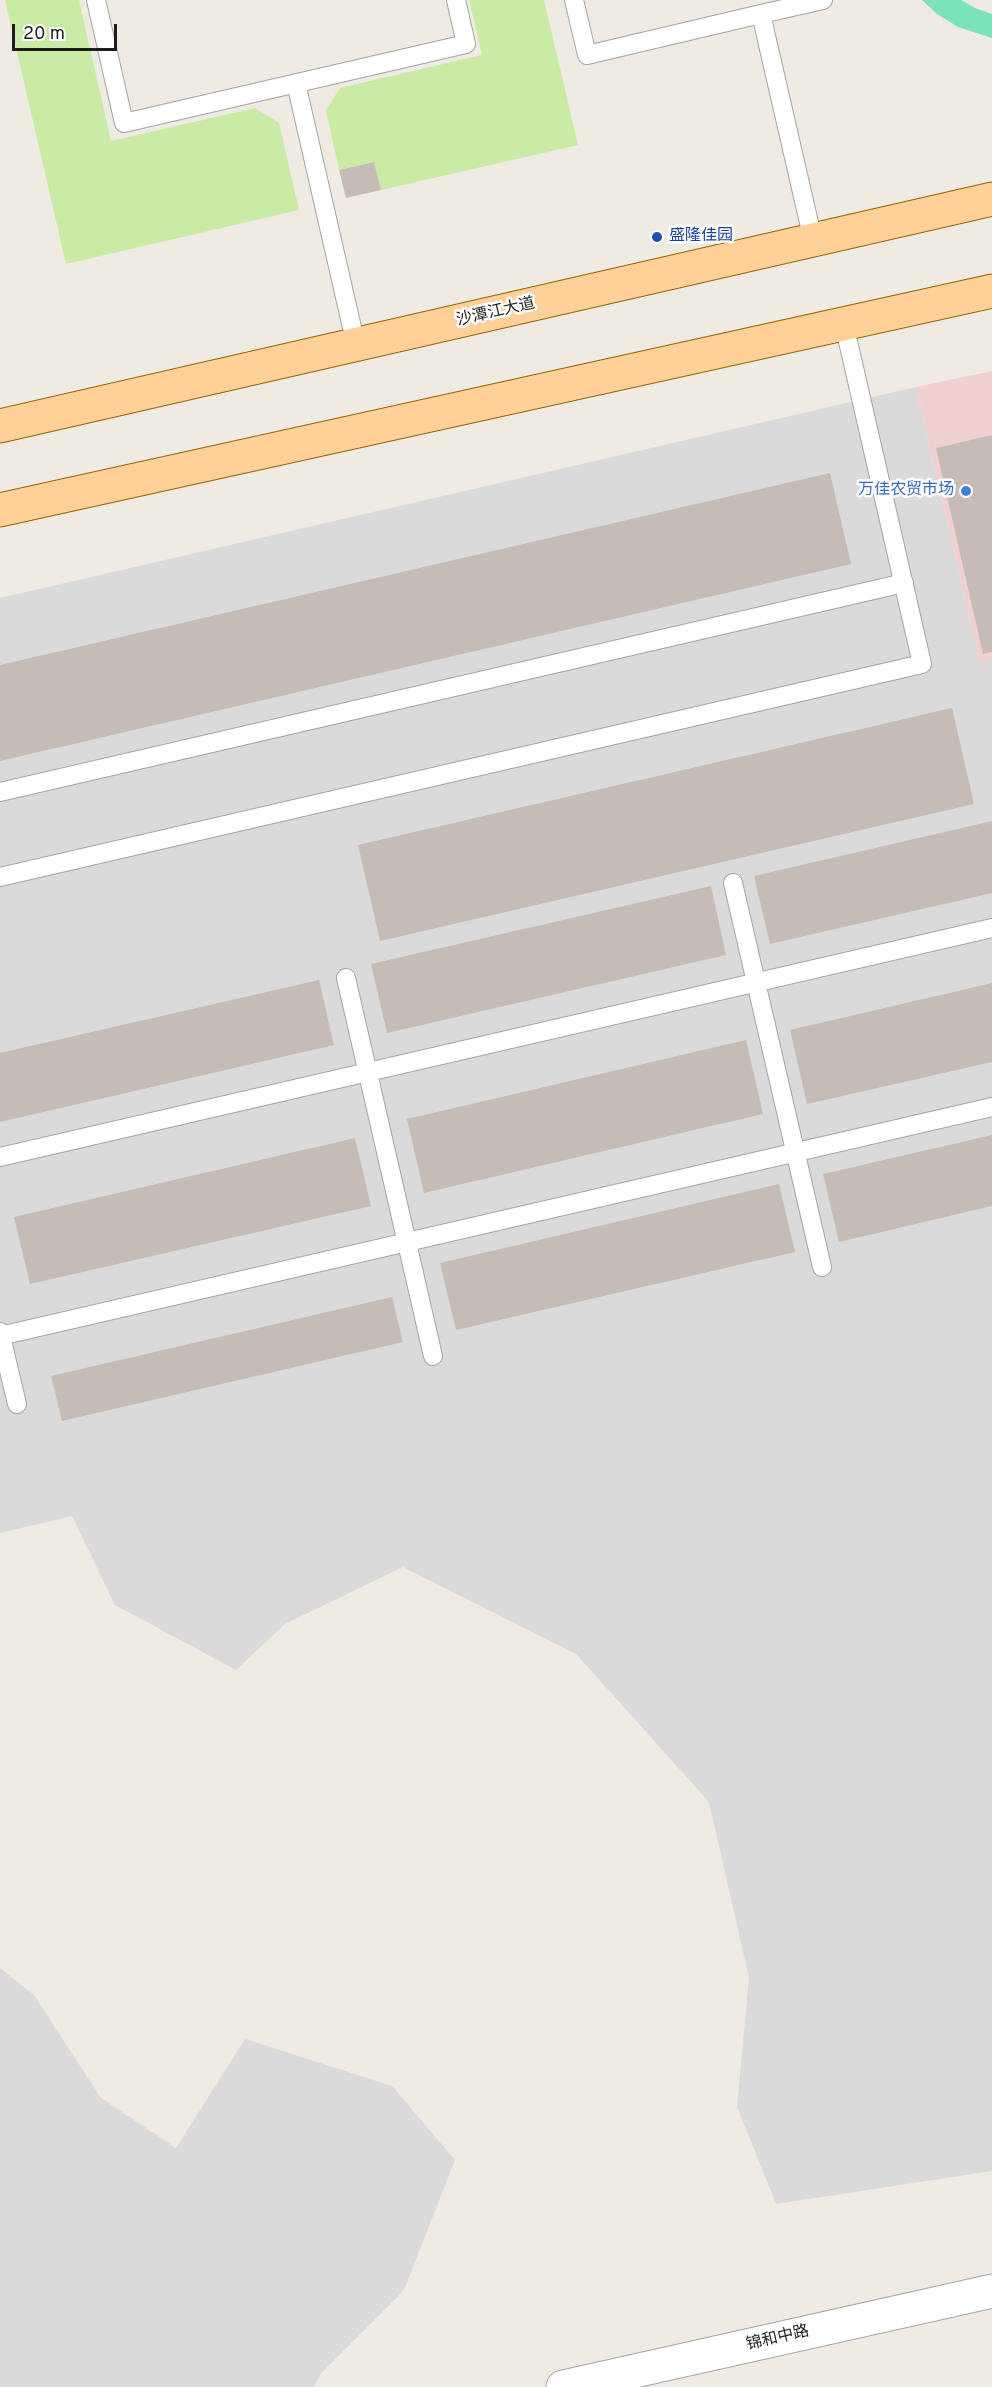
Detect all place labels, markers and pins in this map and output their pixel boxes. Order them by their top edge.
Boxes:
place label: 盛隆佳园 [669,227,733,247]
marker: 盛隆佳园 [650,230,664,244]
place label: 万佳农贸市场 [858,481,954,501]
marker: 万佳农贸市场 [959,484,973,498]

